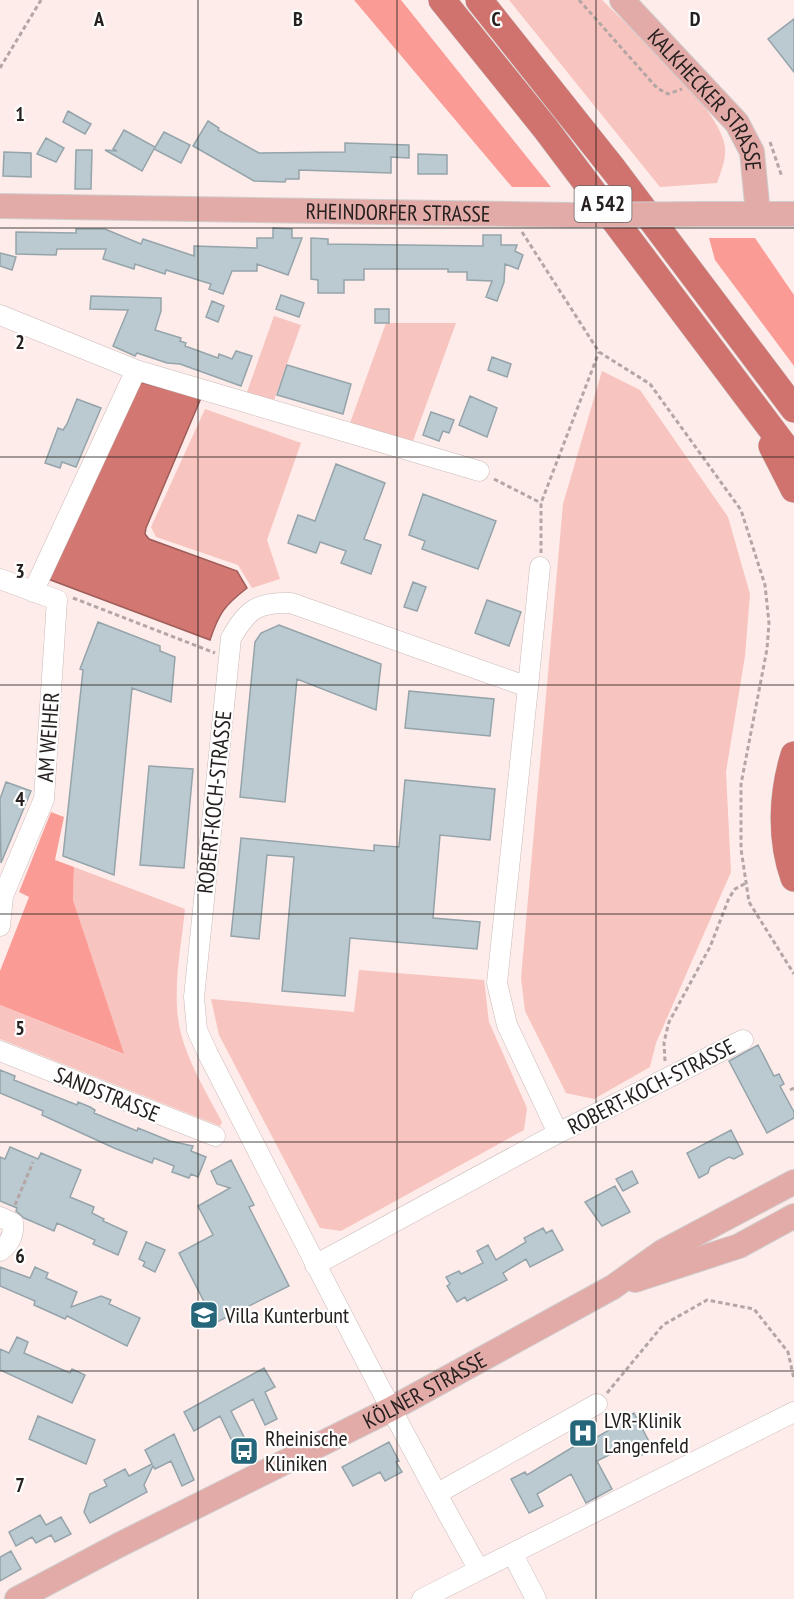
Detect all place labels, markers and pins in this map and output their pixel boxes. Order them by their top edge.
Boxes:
school or university icon: Villa Kunterbunt [188,1299,220,1331]
place label: Villa Kunterbunt [224,1301,349,1329]
place label: LVR-Klinik Langenfeld [604,1406,689,1459]
hospital icon: LVR-Klinik Langenfeld [567,1417,599,1449]
place label: Rheinische Kliniken [265,1424,348,1477]
bus stop icon: Rheinische Kliniken [228,1435,260,1467]

